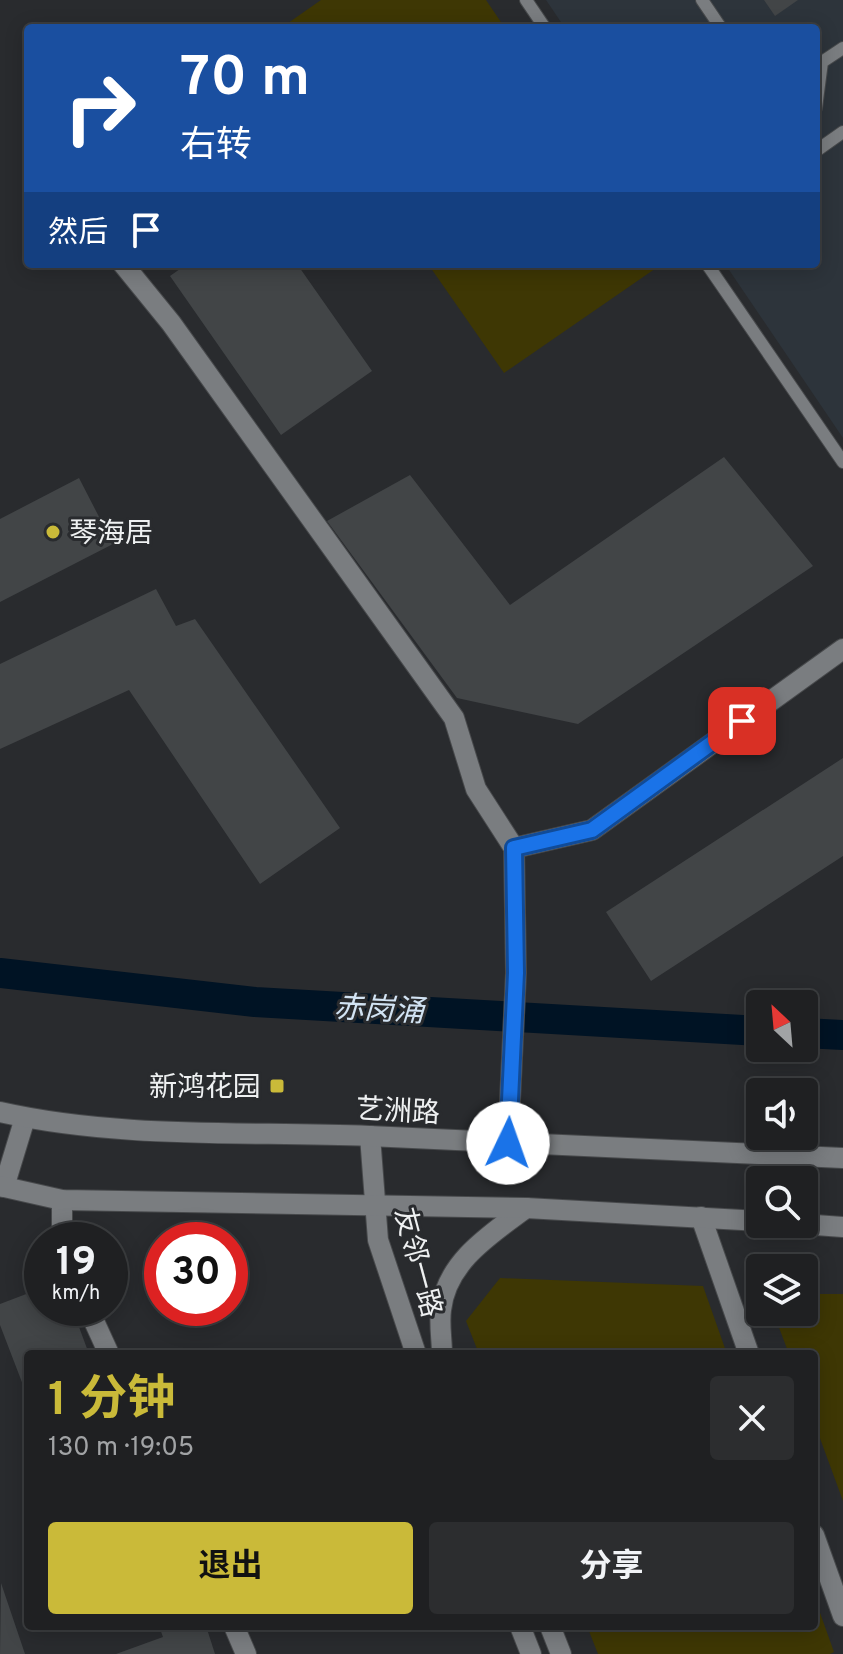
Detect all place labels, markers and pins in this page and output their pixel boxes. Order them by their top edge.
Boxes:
place label: 琴海居 [69,517,153,553]
marker: 琴海居 [44,523,62,541]
pin [708,687,776,755]
place label: 新鸿花园 [149,1071,261,1107]
marker: 新鸿花园 [268,1077,286,1095]

